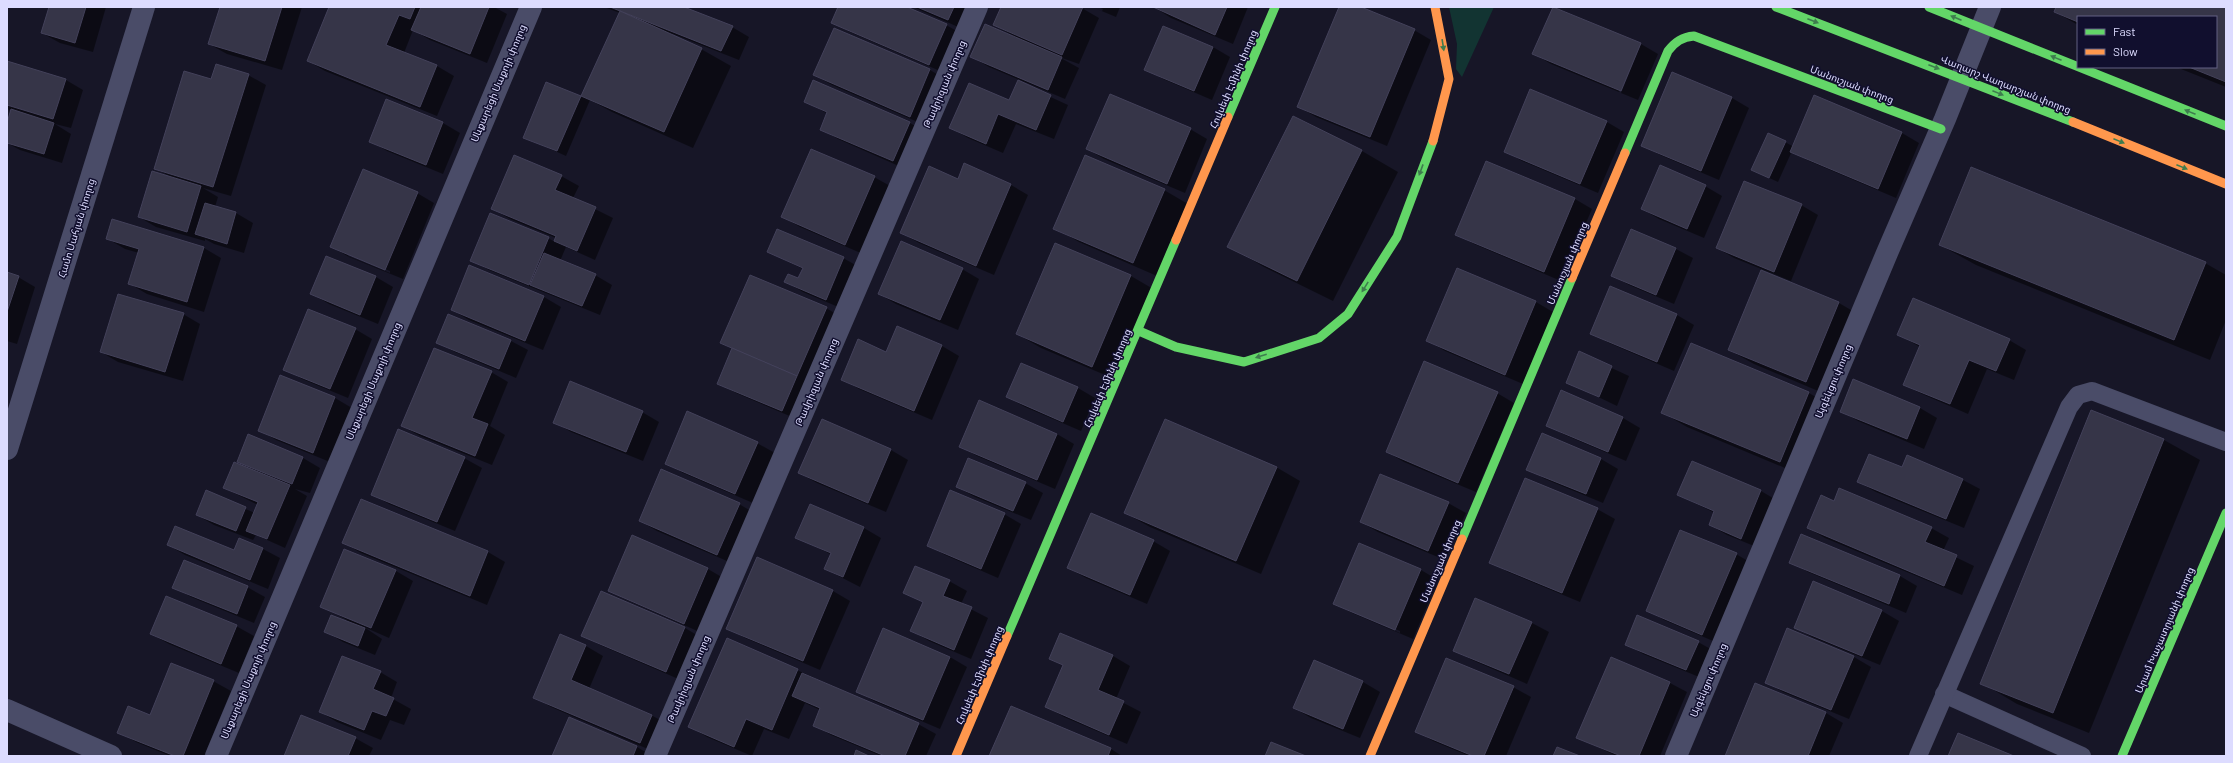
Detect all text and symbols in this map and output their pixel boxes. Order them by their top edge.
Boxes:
one-way arrow [1950,15,1961,21]
legend [2077,16,2217,68]
one-way arrow [1807,18,1819,24]
street label: Սևքարեցի Սաքոյի փողոց [468,22,528,144]
text: Fast [2113,24,2136,38]
street label: Հովսեփ Էմինի փողոց [1207,28,1259,130]
street label: Թավրիզյան փողոց [920,38,968,130]
one-way arrow [1441,39,1447,51]
text: Slow [2113,44,2138,58]
street label: Վաղարշ Վաղարշյան փողոց [1939,52,2073,116]
one-way arrow [2050,55,2062,61]
street label: Մանուշյան փողոց [1808,62,1896,106]
one-way arrow [1928,65,1940,71]
one-way arrow [1993,90,2005,96]
one-way arrow [2183,108,2195,114]
one-way arrow [2114,139,2126,145]
one-way arrow [2177,164,2189,170]
one-way arrow [1418,165,1424,177]
street label: Համո Սահյան փողոց [55,177,97,279]
street label: Մանուշյան փողոց [1544,220,1590,306]
one-way arrow [1361,282,1369,292]
street label: Սևքարեցի Սաքոյի փողոց [343,320,403,442]
street label: Հովսեփ Էմինի փողոց [1081,327,1133,429]
street label: Թավրիզյան փողոց [792,336,840,428]
street label: Այգեկցու փողոց [1812,342,1854,420]
one-way arrow [1255,353,1267,359]
street label: Մանուշյան փողոց [1417,518,1463,604]
street label: Արամ Խաչատրյանի փողոց [2132,565,2196,695]
street label: Սևքարեցի Սաքոյի փողոց [218,619,278,741]
street label: Հովսեփ Էմինի փողոց [953,624,1005,726]
street label: Թավրիզյան փողոց [664,633,712,725]
street label: Այգեկցու փողոց [1687,641,1729,719]

